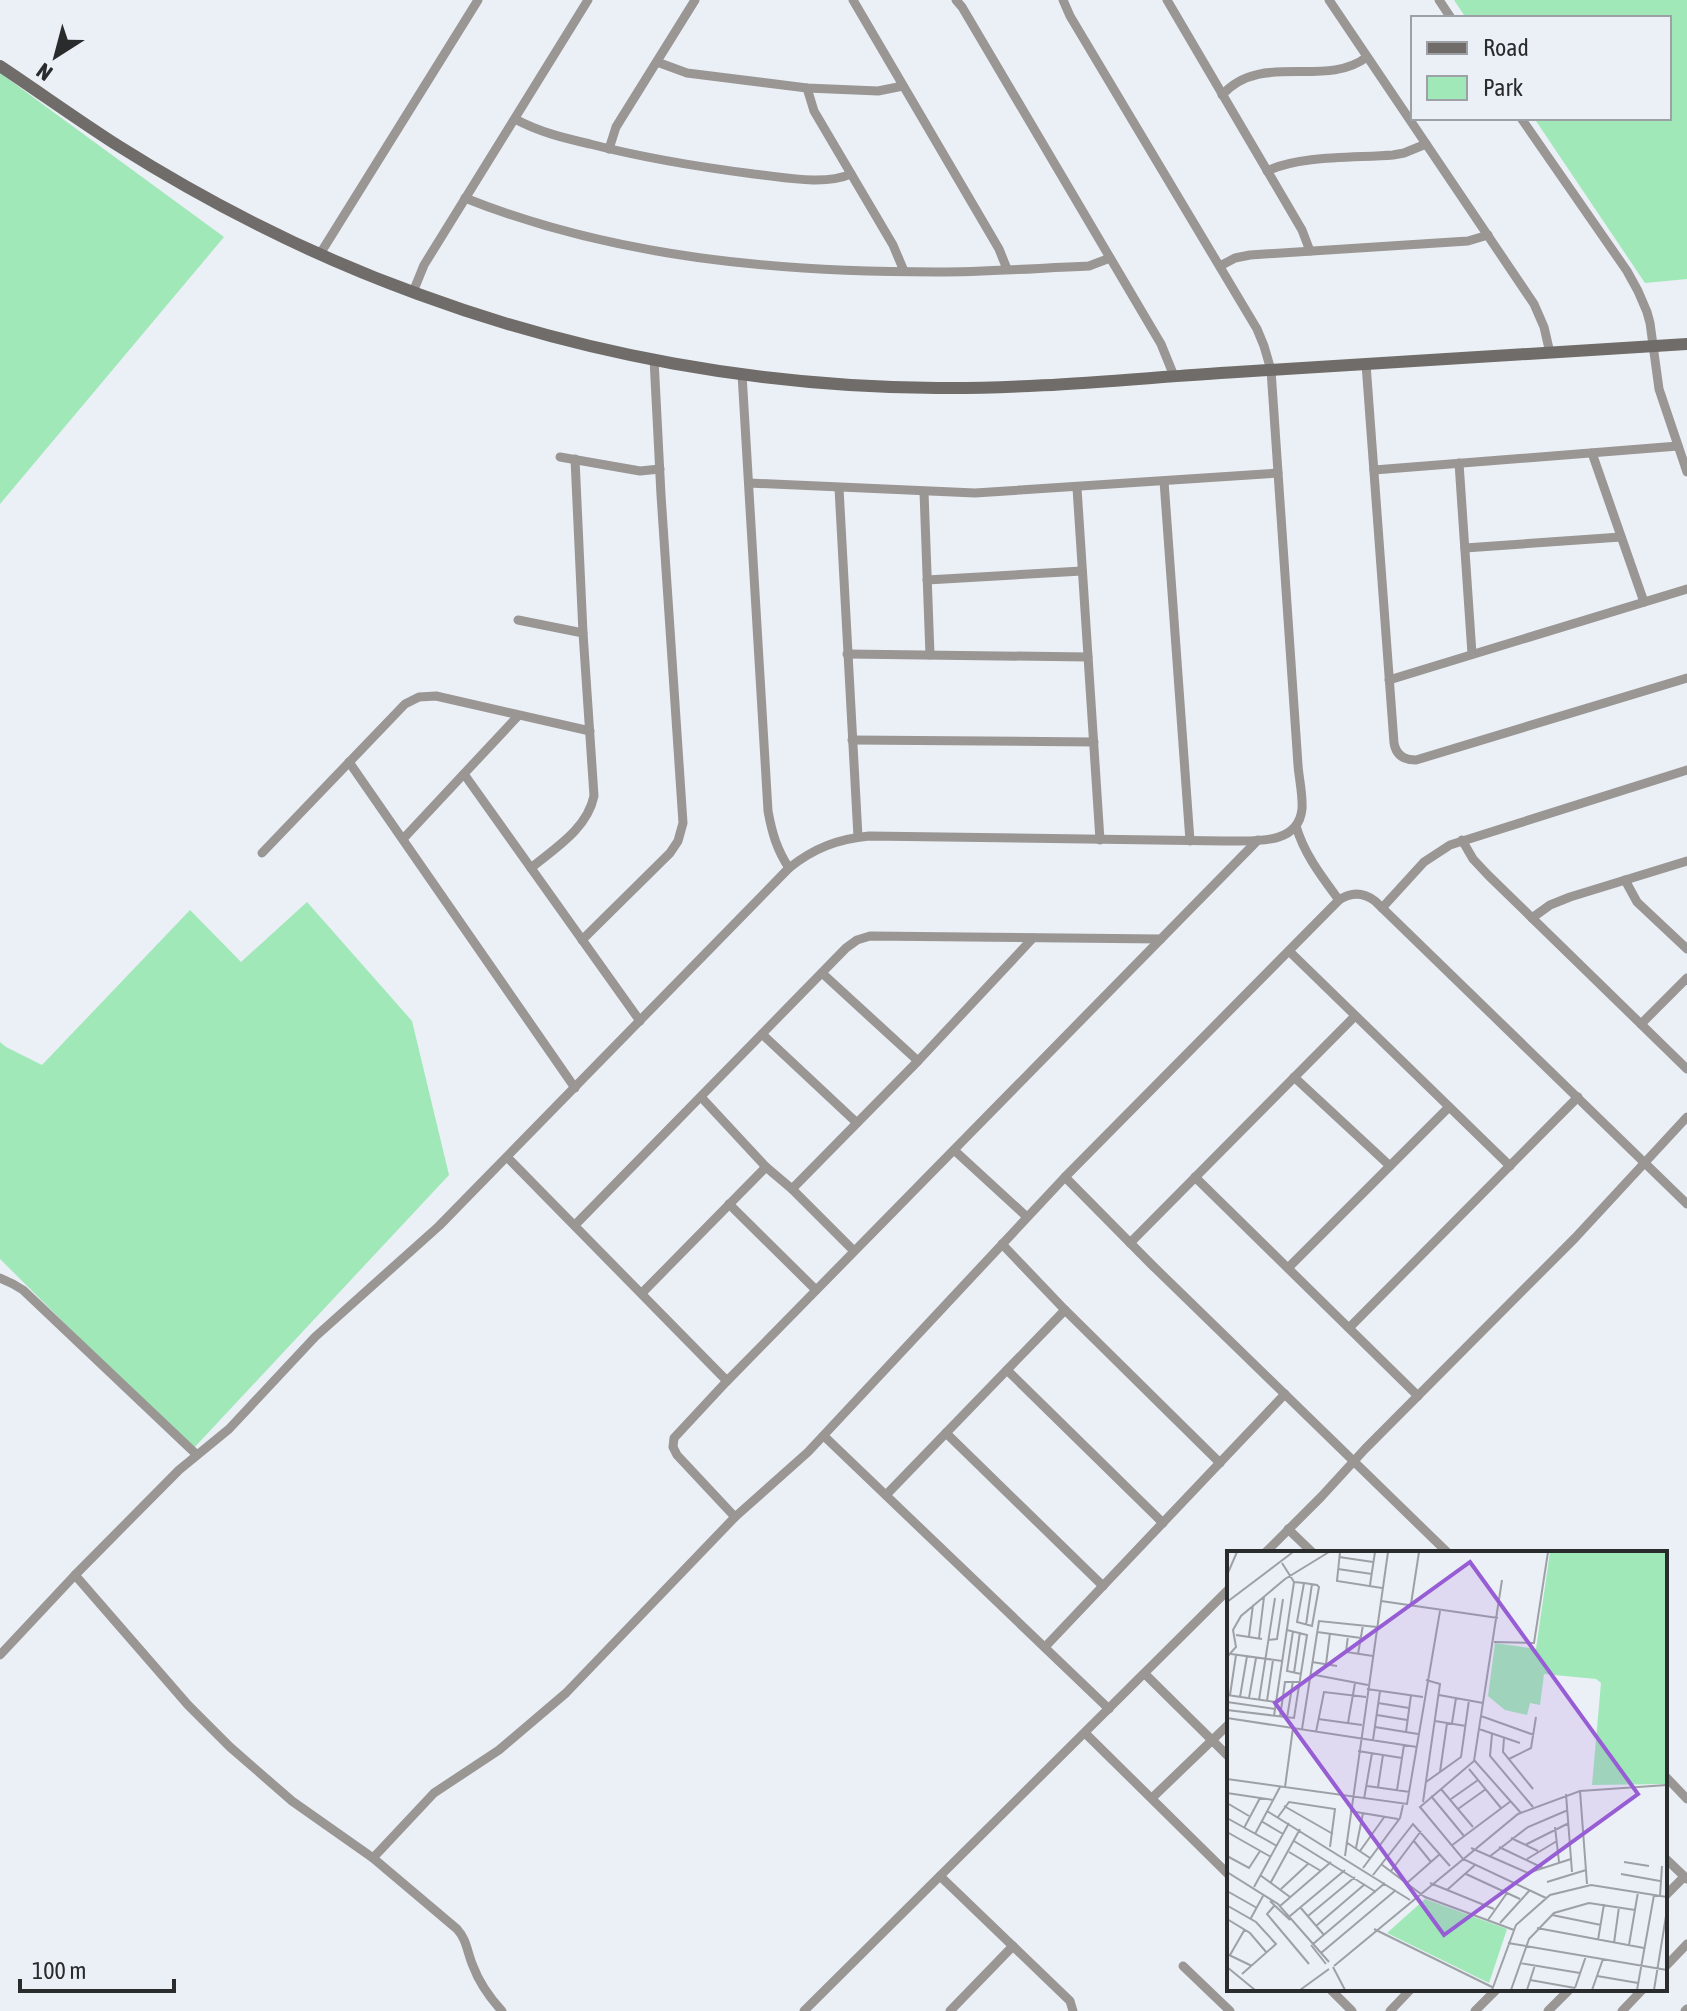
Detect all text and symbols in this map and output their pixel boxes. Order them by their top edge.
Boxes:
north arrow [16,16,96,96]
legend [1411,16,1671,120]
text: Road [1483,34,1529,61]
text: N [31,58,57,87]
text: Park [1483,74,1524,101]
inset map [1227,1551,1667,1991]
scale bar [20,1943,174,1993]
text: 100 m [32,1957,86,1984]

